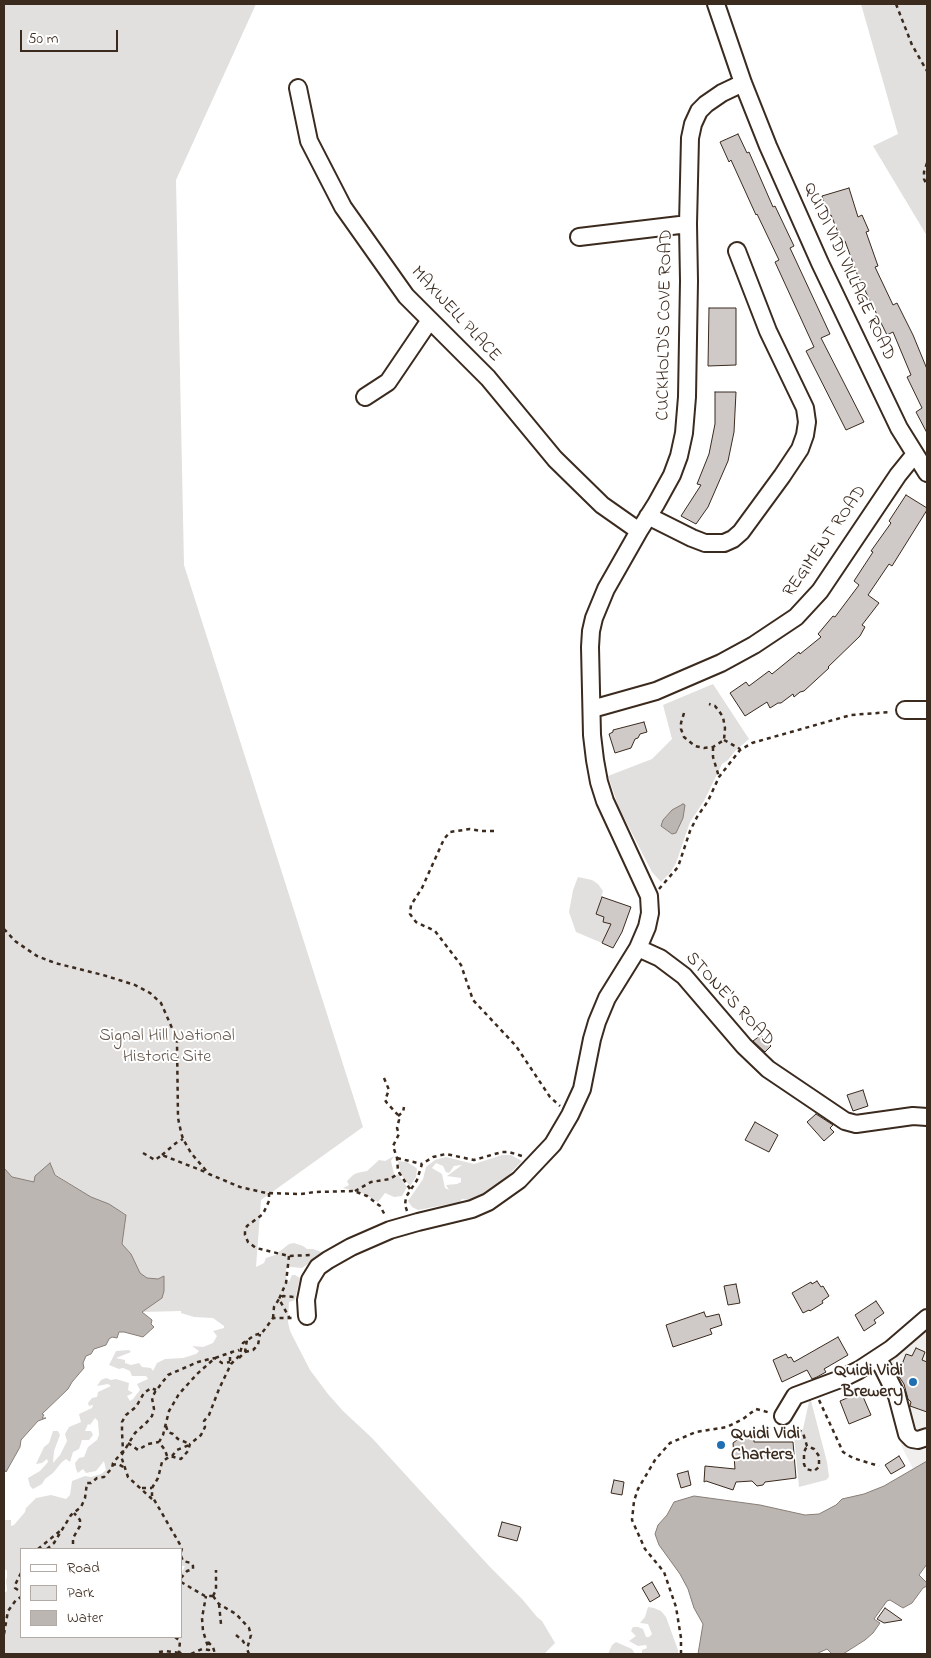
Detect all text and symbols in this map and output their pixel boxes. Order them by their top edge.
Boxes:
scale bar [22,20,120,52]
text: 50 m [28,28,58,50]
street label: QUIDI VIDI VILLAGE ROAD [797,180,899,364]
street label: CUCKHOLD'S COVE ROAD [654,229,678,421]
street label: MAXWELL PLACE [405,263,505,367]
street label: REGIMENT ROAD [779,482,873,602]
street label: STONE'S ROAD [680,948,778,1052]
park label: Signal Hill National Historic Site [99,1026,235,1068]
place label: Quidi Vidi Brewery [834,1361,903,1404]
marker: Quidi Vidi Brewery [907,1376,919,1388]
place label: Quidi Vidi Charters [731,1424,800,1466]
marker: Quidi Vidi Charters [715,1439,727,1451]
legend [20,1548,182,1638]
text: Road [67,1557,100,1579]
text: Park [67,1582,94,1604]
text: Water [67,1607,103,1629]

